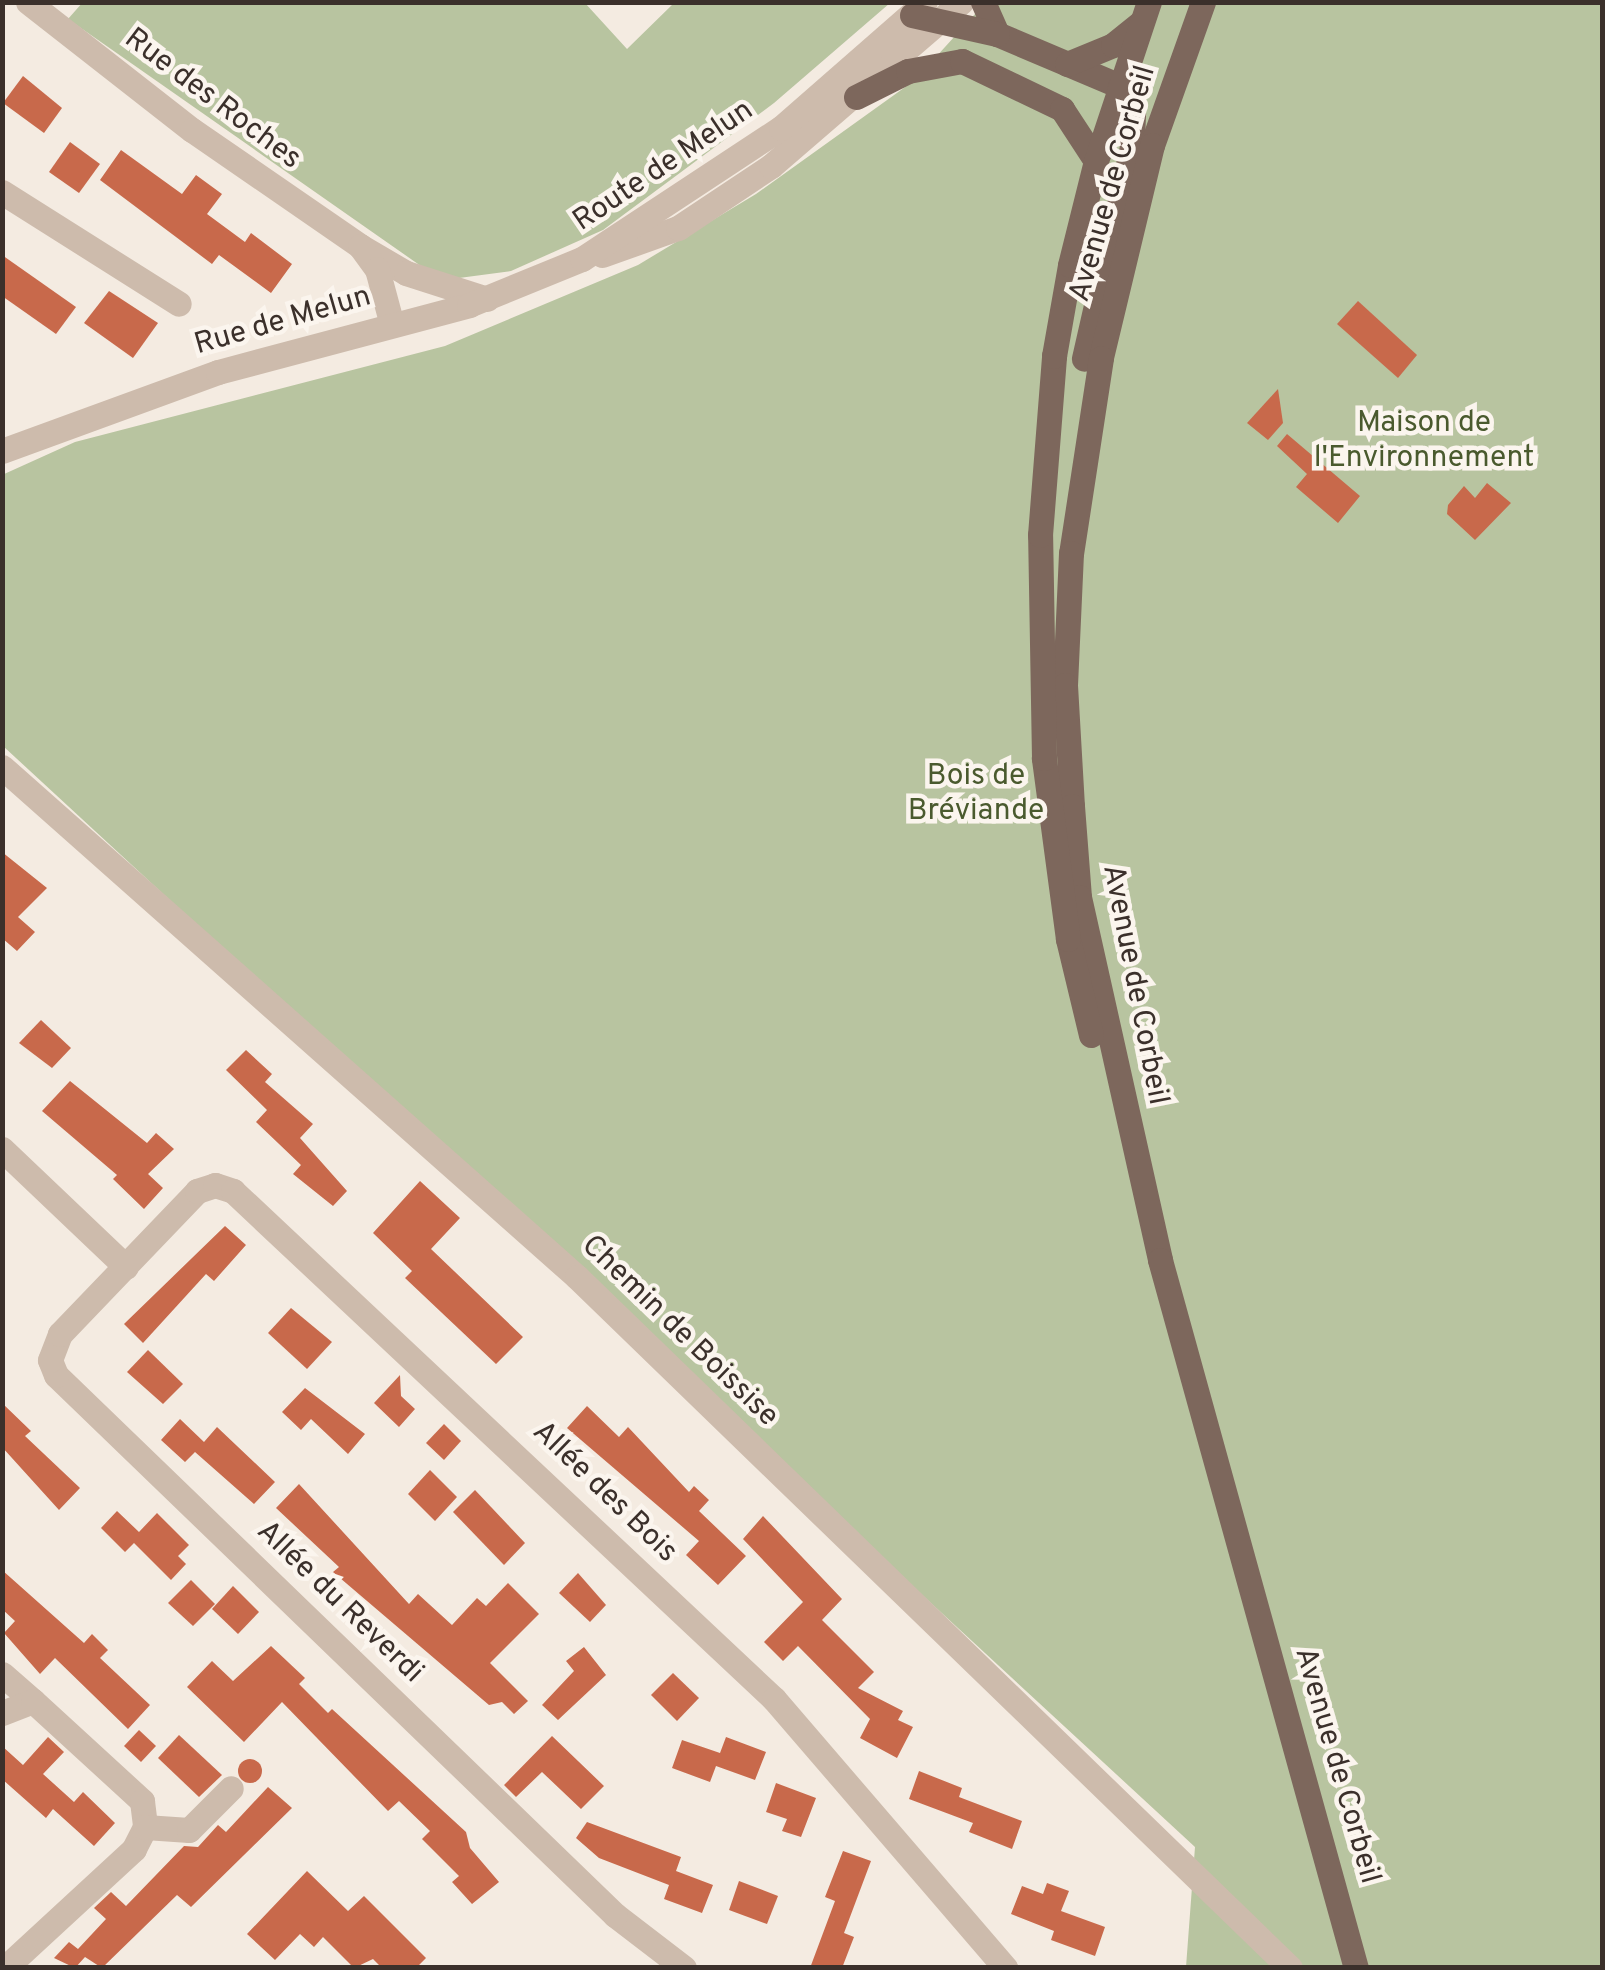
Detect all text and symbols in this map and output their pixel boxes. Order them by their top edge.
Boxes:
street label: Rue des Roches [117,22,307,178]
street label: Avenue de Corbeil [1063,62,1165,306]
street label: Route de Melun [567,94,761,240]
street label: Rue de Melun [191,280,375,364]
park label: Maison de l'Environnement [1314,406,1534,476]
park label: Bois de Bréviande [908,759,1044,830]
street label: Avenue de Corbeil [1093,862,1175,1108]
street label: Chemin de Boissise [573,1229,785,1435]
street label: Allée des Bois [524,1415,684,1571]
street label: Allée du Reverdi [248,1514,430,1692]
street label: Avenue de Corbeil [1285,1644,1387,1888]

